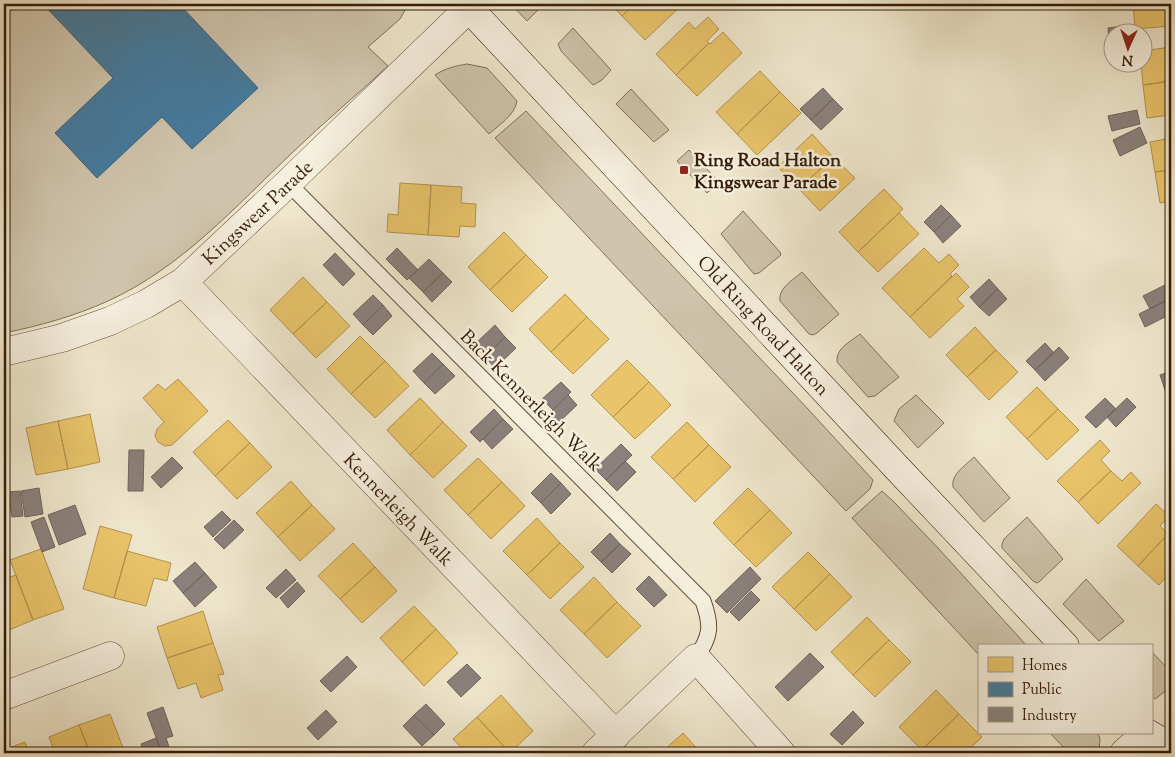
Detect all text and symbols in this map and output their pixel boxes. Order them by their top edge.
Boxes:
north arrow [1102,22,1152,72]
text: N [1121,49,1134,69]
place label: Ring Road Halton Kingswear Parade [694,148,842,197]
street label: Kingswear Parade [197,155,320,272]
marker: Ring Road Halton Kingswear Parade [678,164,690,176]
street label: Old Ring Road Halton [690,250,835,403]
street label: Back Kennerleigh Walk [453,324,608,480]
street label: Kennerleigh Walk [336,448,459,574]
legend [978,644,1152,734]
text: Homes [1022,656,1067,677]
text: Public [1022,680,1062,701]
text: Industry [1022,706,1077,727]

